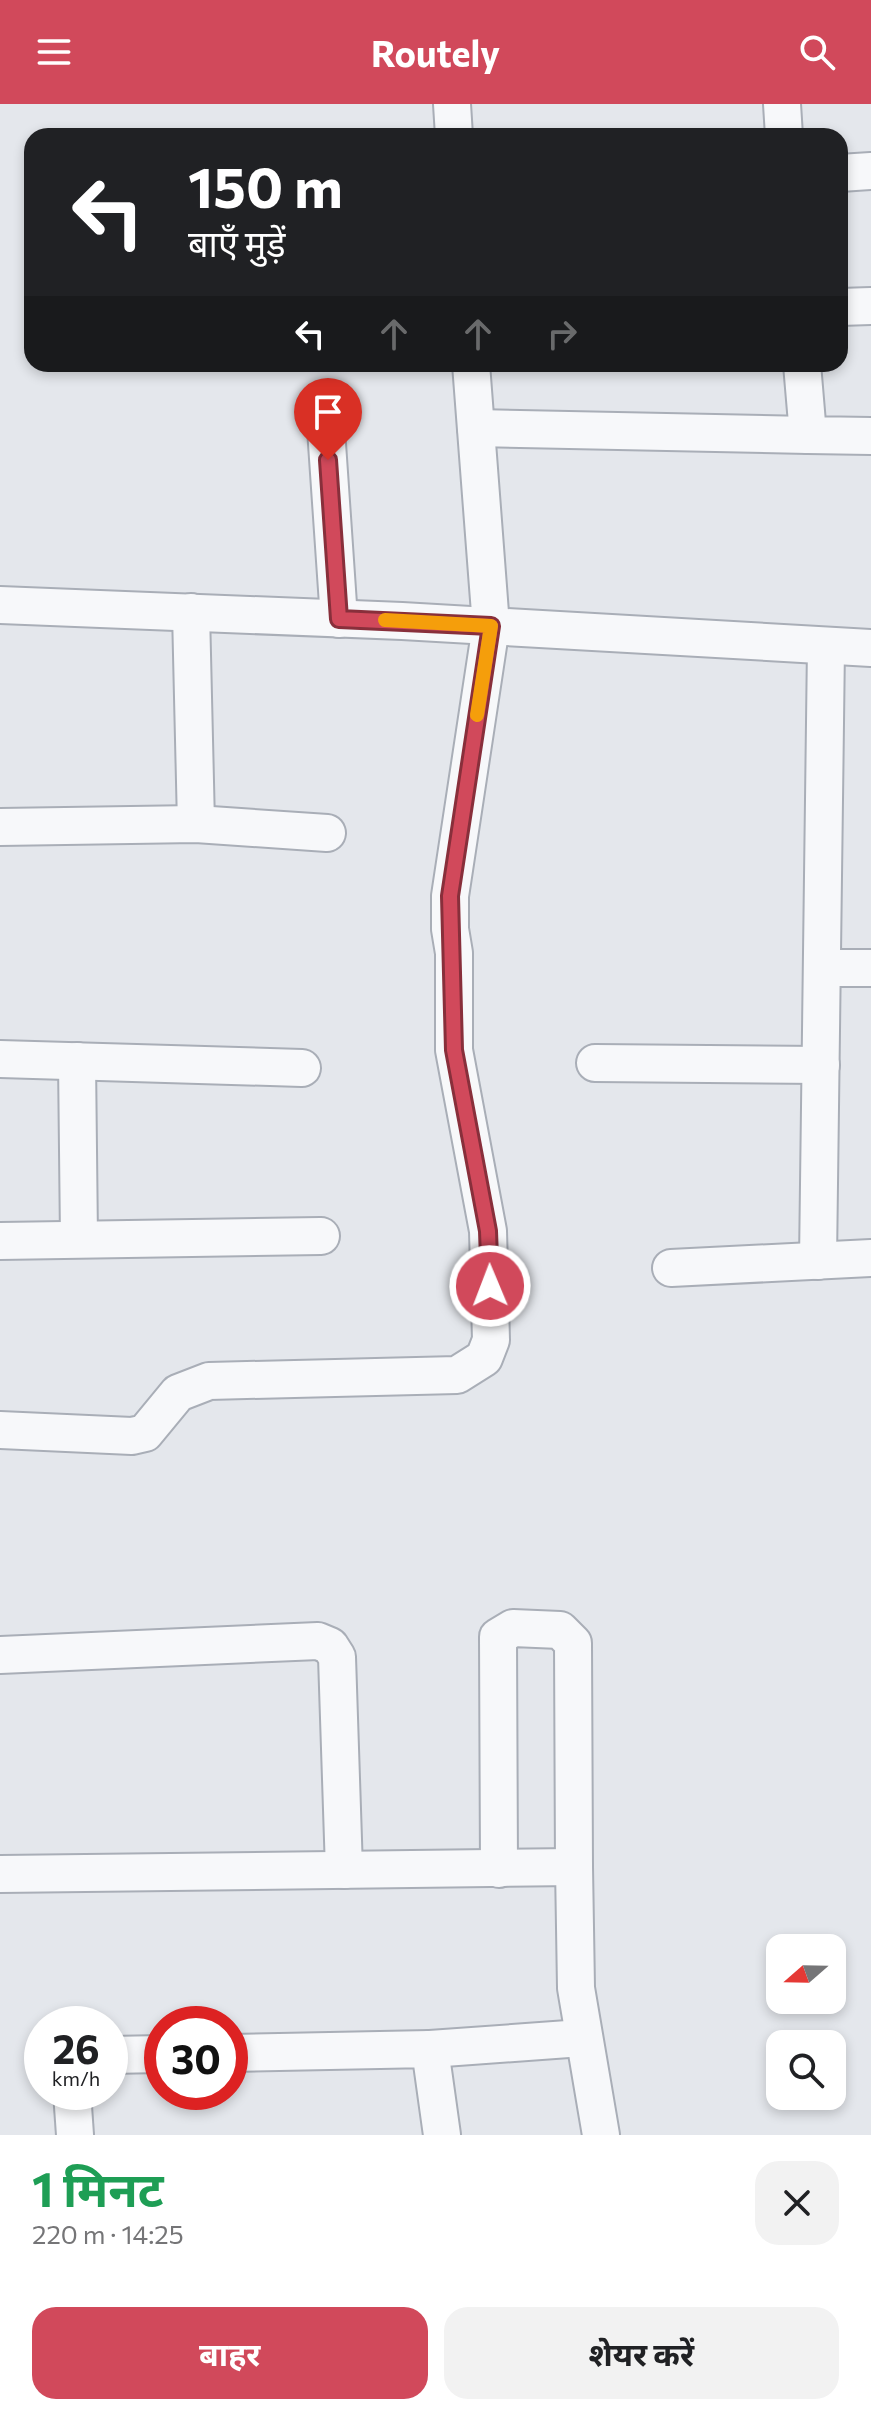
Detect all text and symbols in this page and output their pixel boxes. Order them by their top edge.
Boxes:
icon: menu [32,30,76,74]
text: Routely [371,30,500,74]
icon: search [795,30,839,74]
text: 150 m [188,151,343,220]
icon: left [56,160,160,264]
text: बाएँ मुड़ें [188,220,285,264]
icon: left [288,312,332,356]
icon: ahead [372,312,416,356]
icon: ahead [456,312,500,356]
icon: right [540,312,584,356]
pin [294,378,362,460]
icon: arrive [306,390,350,434]
position arrow [448,1244,532,1328]
north arrow [766,1934,846,2014]
map controls [766,1934,846,2110]
speed limit sign: 30 [144,2006,248,2110]
text: 26 [52,2023,100,2072]
button: search [766,2030,846,2110]
text: km/h [52,2066,100,2090]
text: 1 मिनट [32,2158,164,2217]
button: close [755,2161,839,2245]
text: 220 m · 14:25 [32,2218,184,2249]
button: बाहर [32,2307,428,2399]
button: शेयर करें [444,2307,839,2399]

